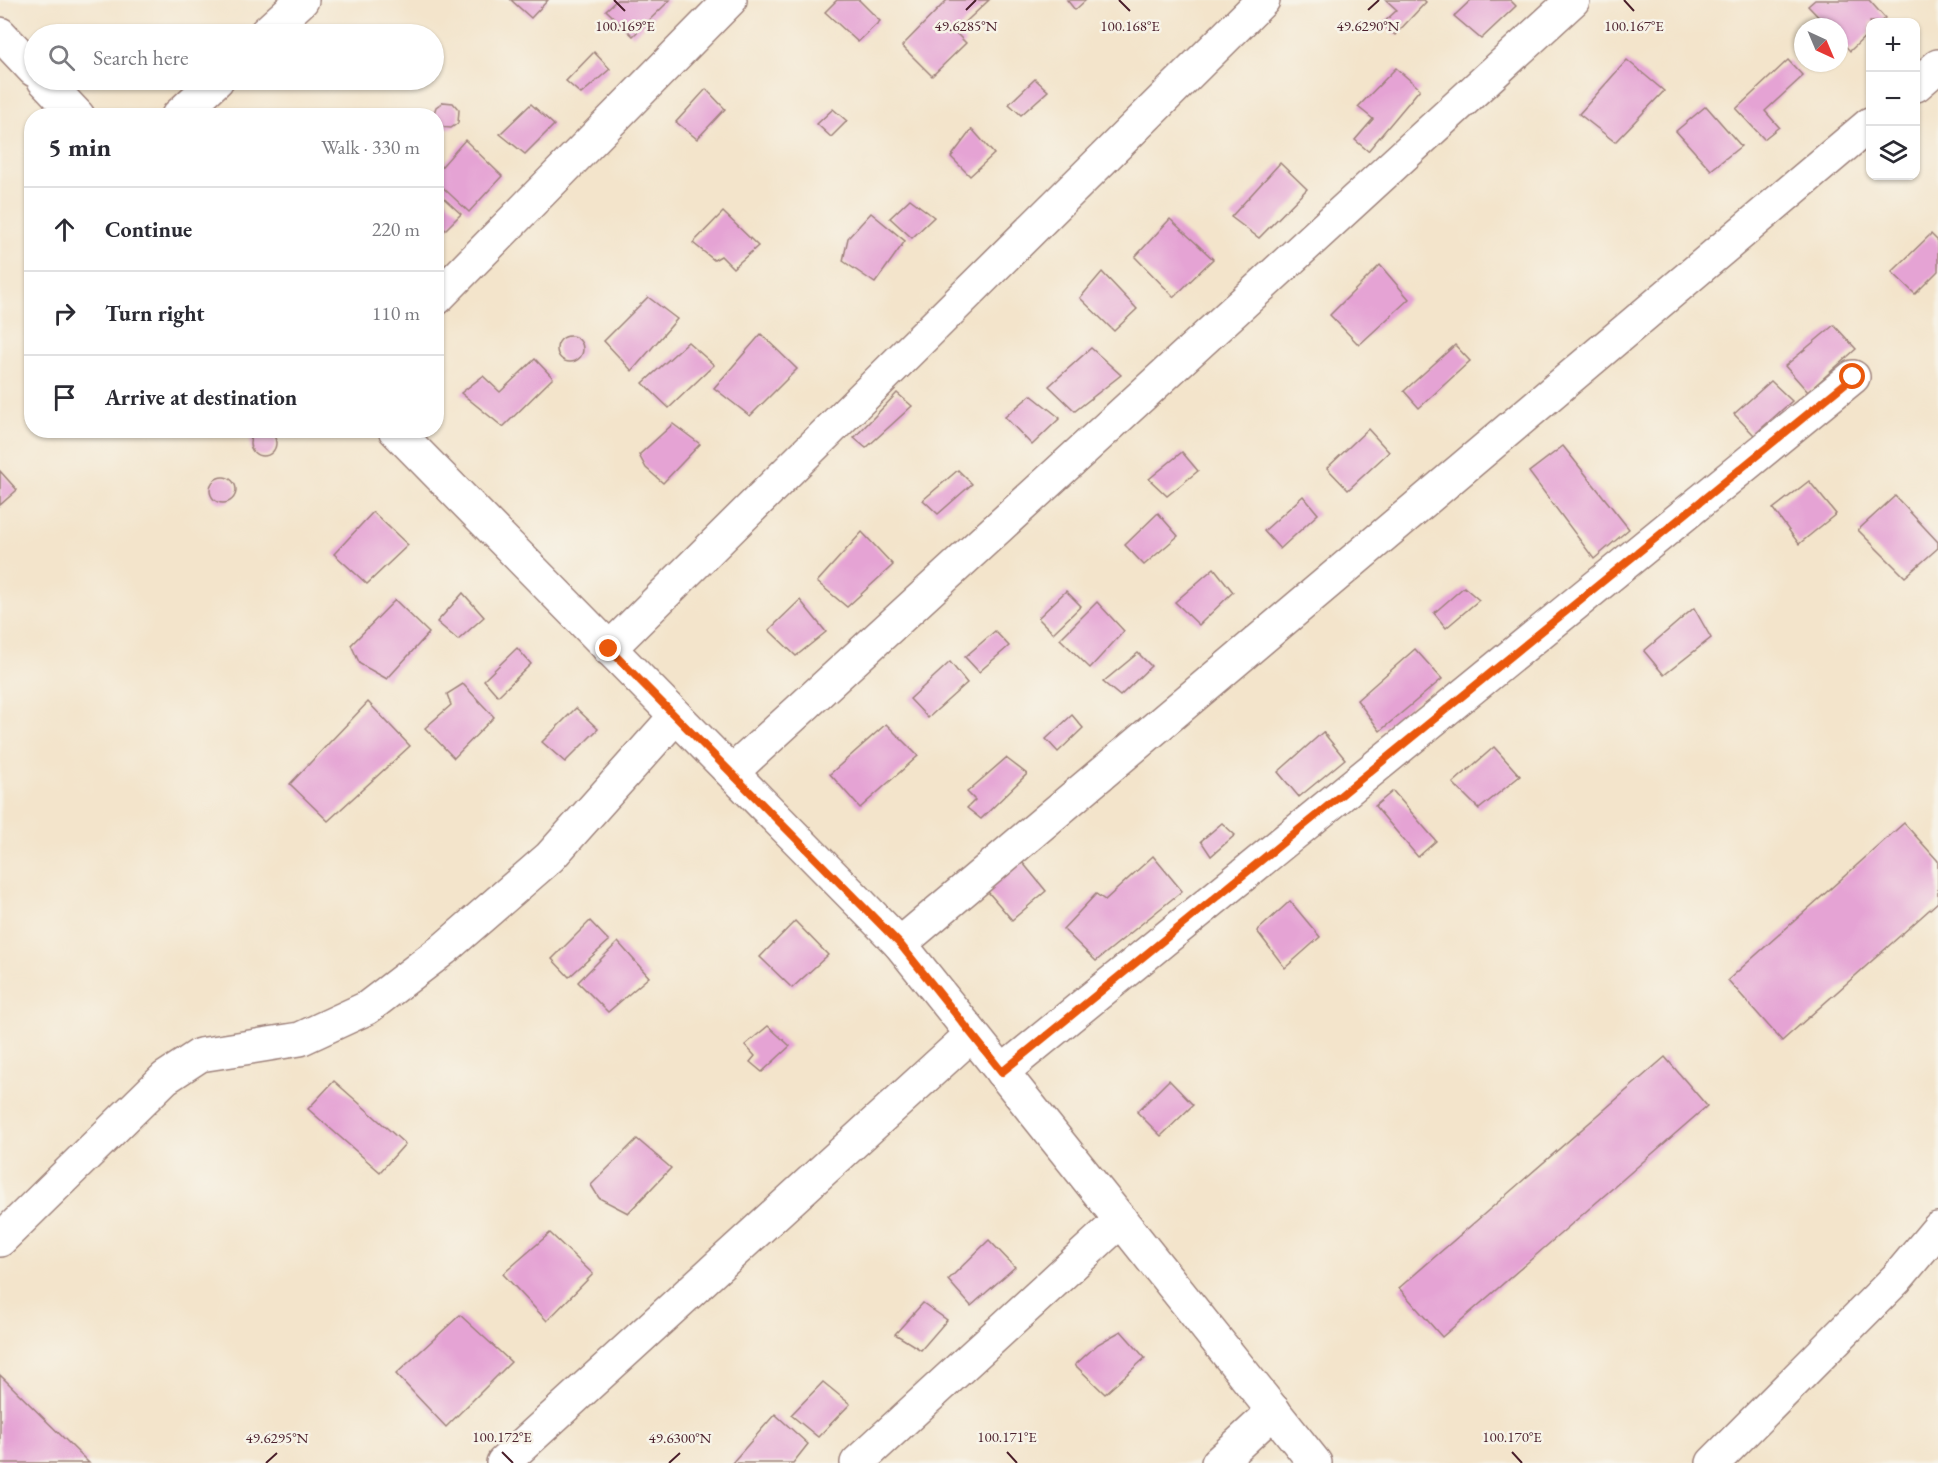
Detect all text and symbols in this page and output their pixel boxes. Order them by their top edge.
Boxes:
text: 100.169°E [595,16,655,35]
text: 49.6285°N [935,16,998,35]
text: 100.168°E [1100,16,1160,35]
text: 49.6290°N [1337,16,1400,35]
text: 100.167°E [1604,16,1664,35]
north arrow [1794,18,1848,72]
map controls [1866,18,1920,180]
button: + [1866,18,1920,72]
search box [24,24,444,90]
icon: search [45,41,78,74]
text: Search here [93,43,188,72]
button: − [1866,72,1920,126]
button: layers [1866,126,1920,180]
text: 5 min [48,130,111,164]
text: Walk · 330 m [321,134,420,160]
icon: ahead [48,213,81,246]
text: Continue [105,215,192,244]
text: 220 m [372,216,420,242]
icon: right [48,297,81,330]
text: Turn right [105,299,204,328]
text: 110 m [372,300,420,326]
route start [1839,363,1865,389]
icon: arrive [48,381,81,414]
text: Arrive at destination [105,383,297,412]
route end [595,635,621,661]
text: 100.172°E [472,1427,532,1446]
text: 100.171°E [977,1427,1037,1446]
text: 100.170°E [1482,1427,1542,1446]
text: 49.6295°N [246,1428,309,1447]
text: 49.6300°N [649,1428,712,1447]

